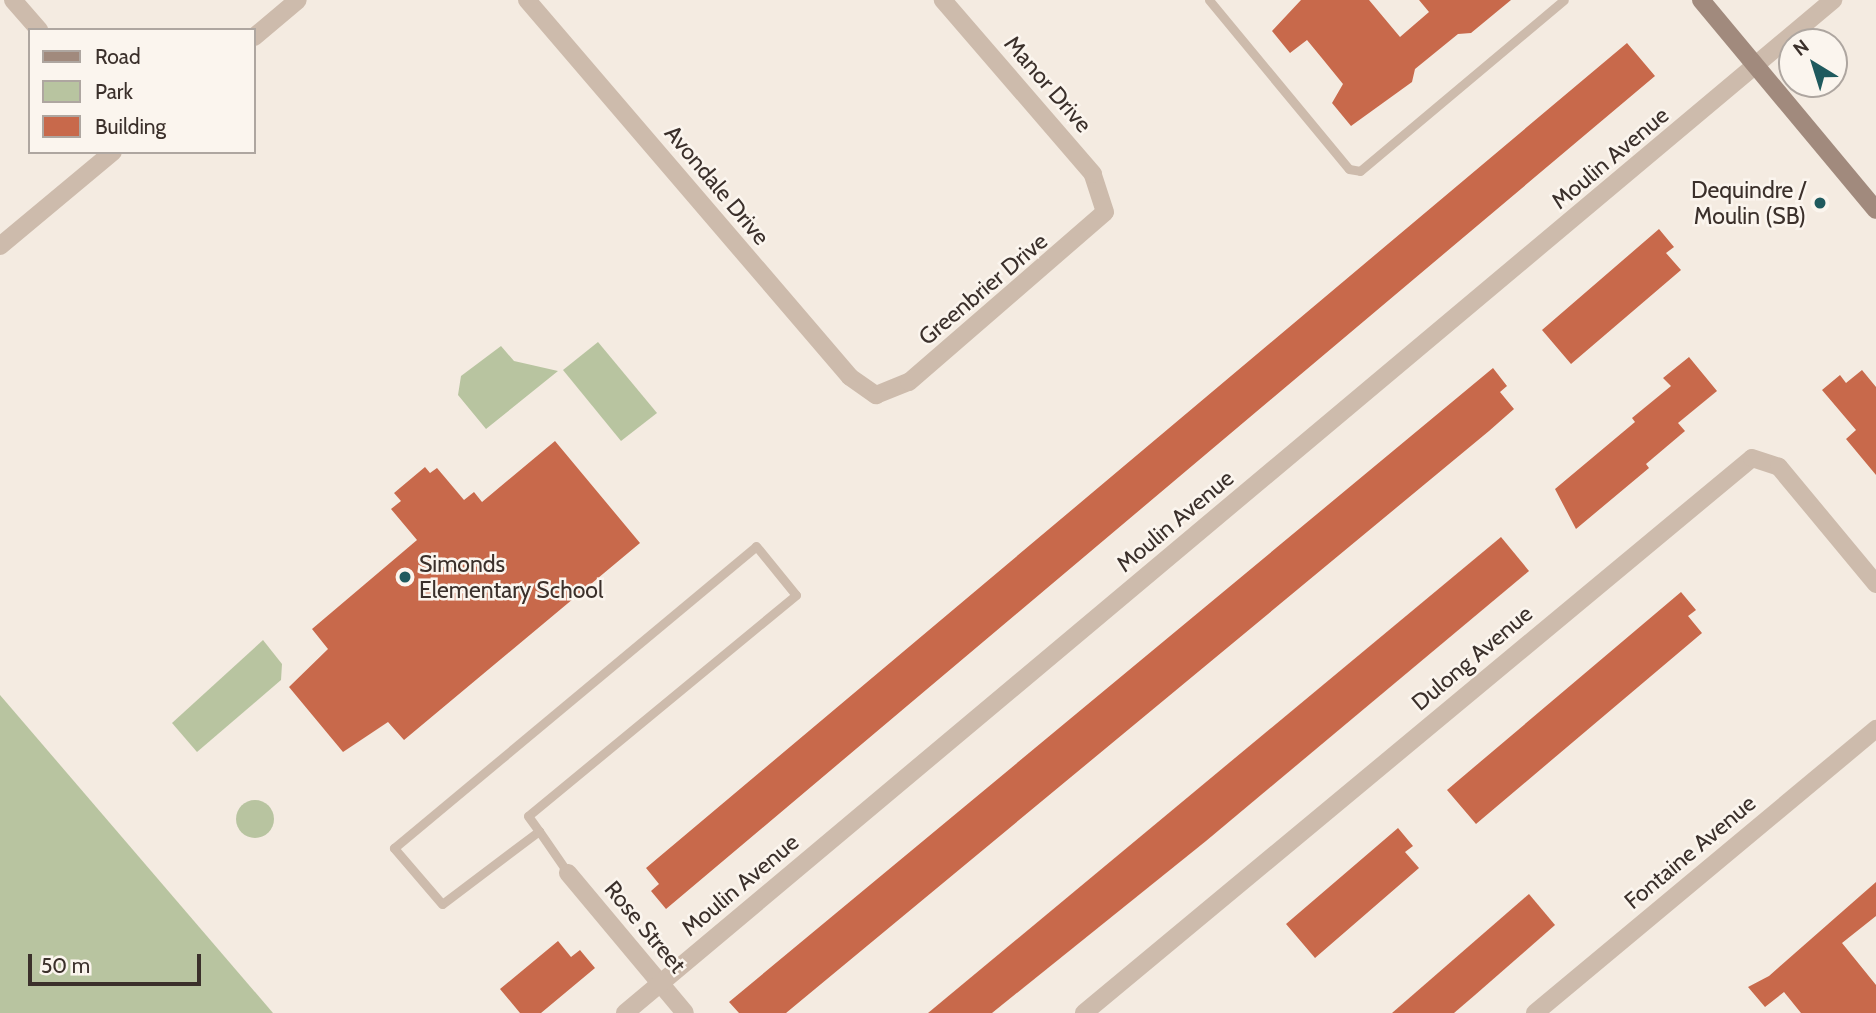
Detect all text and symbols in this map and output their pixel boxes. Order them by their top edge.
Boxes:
legend [28,28,256,154]
north arrow [1778,28,1848,98]
street label: Manor Drive [999,30,1097,138]
text: N [1789,34,1813,61]
text: Road [95,44,141,69]
text: Park [95,79,133,104]
street label: Moulin Avenue [1546,101,1674,215]
text: Building [95,114,166,139]
street label: Avondale Drive [659,120,775,250]
place label: Dequindre / Moulin (SB) [1691,176,1806,230]
marker: Dequindre / Moulin (SB) [1812,195,1828,211]
street label: Greenbrier Drive [913,227,1053,351]
street label: Moulin Avenue [1111,464,1239,578]
place label: Simonds Elementary School [419,550,603,604]
marker: Simonds Elementary School [397,569,413,585]
street label: Dulong Avenue [1406,600,1538,716]
street label: Fontaine Avenue [1619,789,1761,915]
street label: Moulin Avenue [676,828,804,942]
street label: Rose Street [599,875,691,979]
scale bar [32,940,205,984]
text: 50 m [41,953,90,978]

